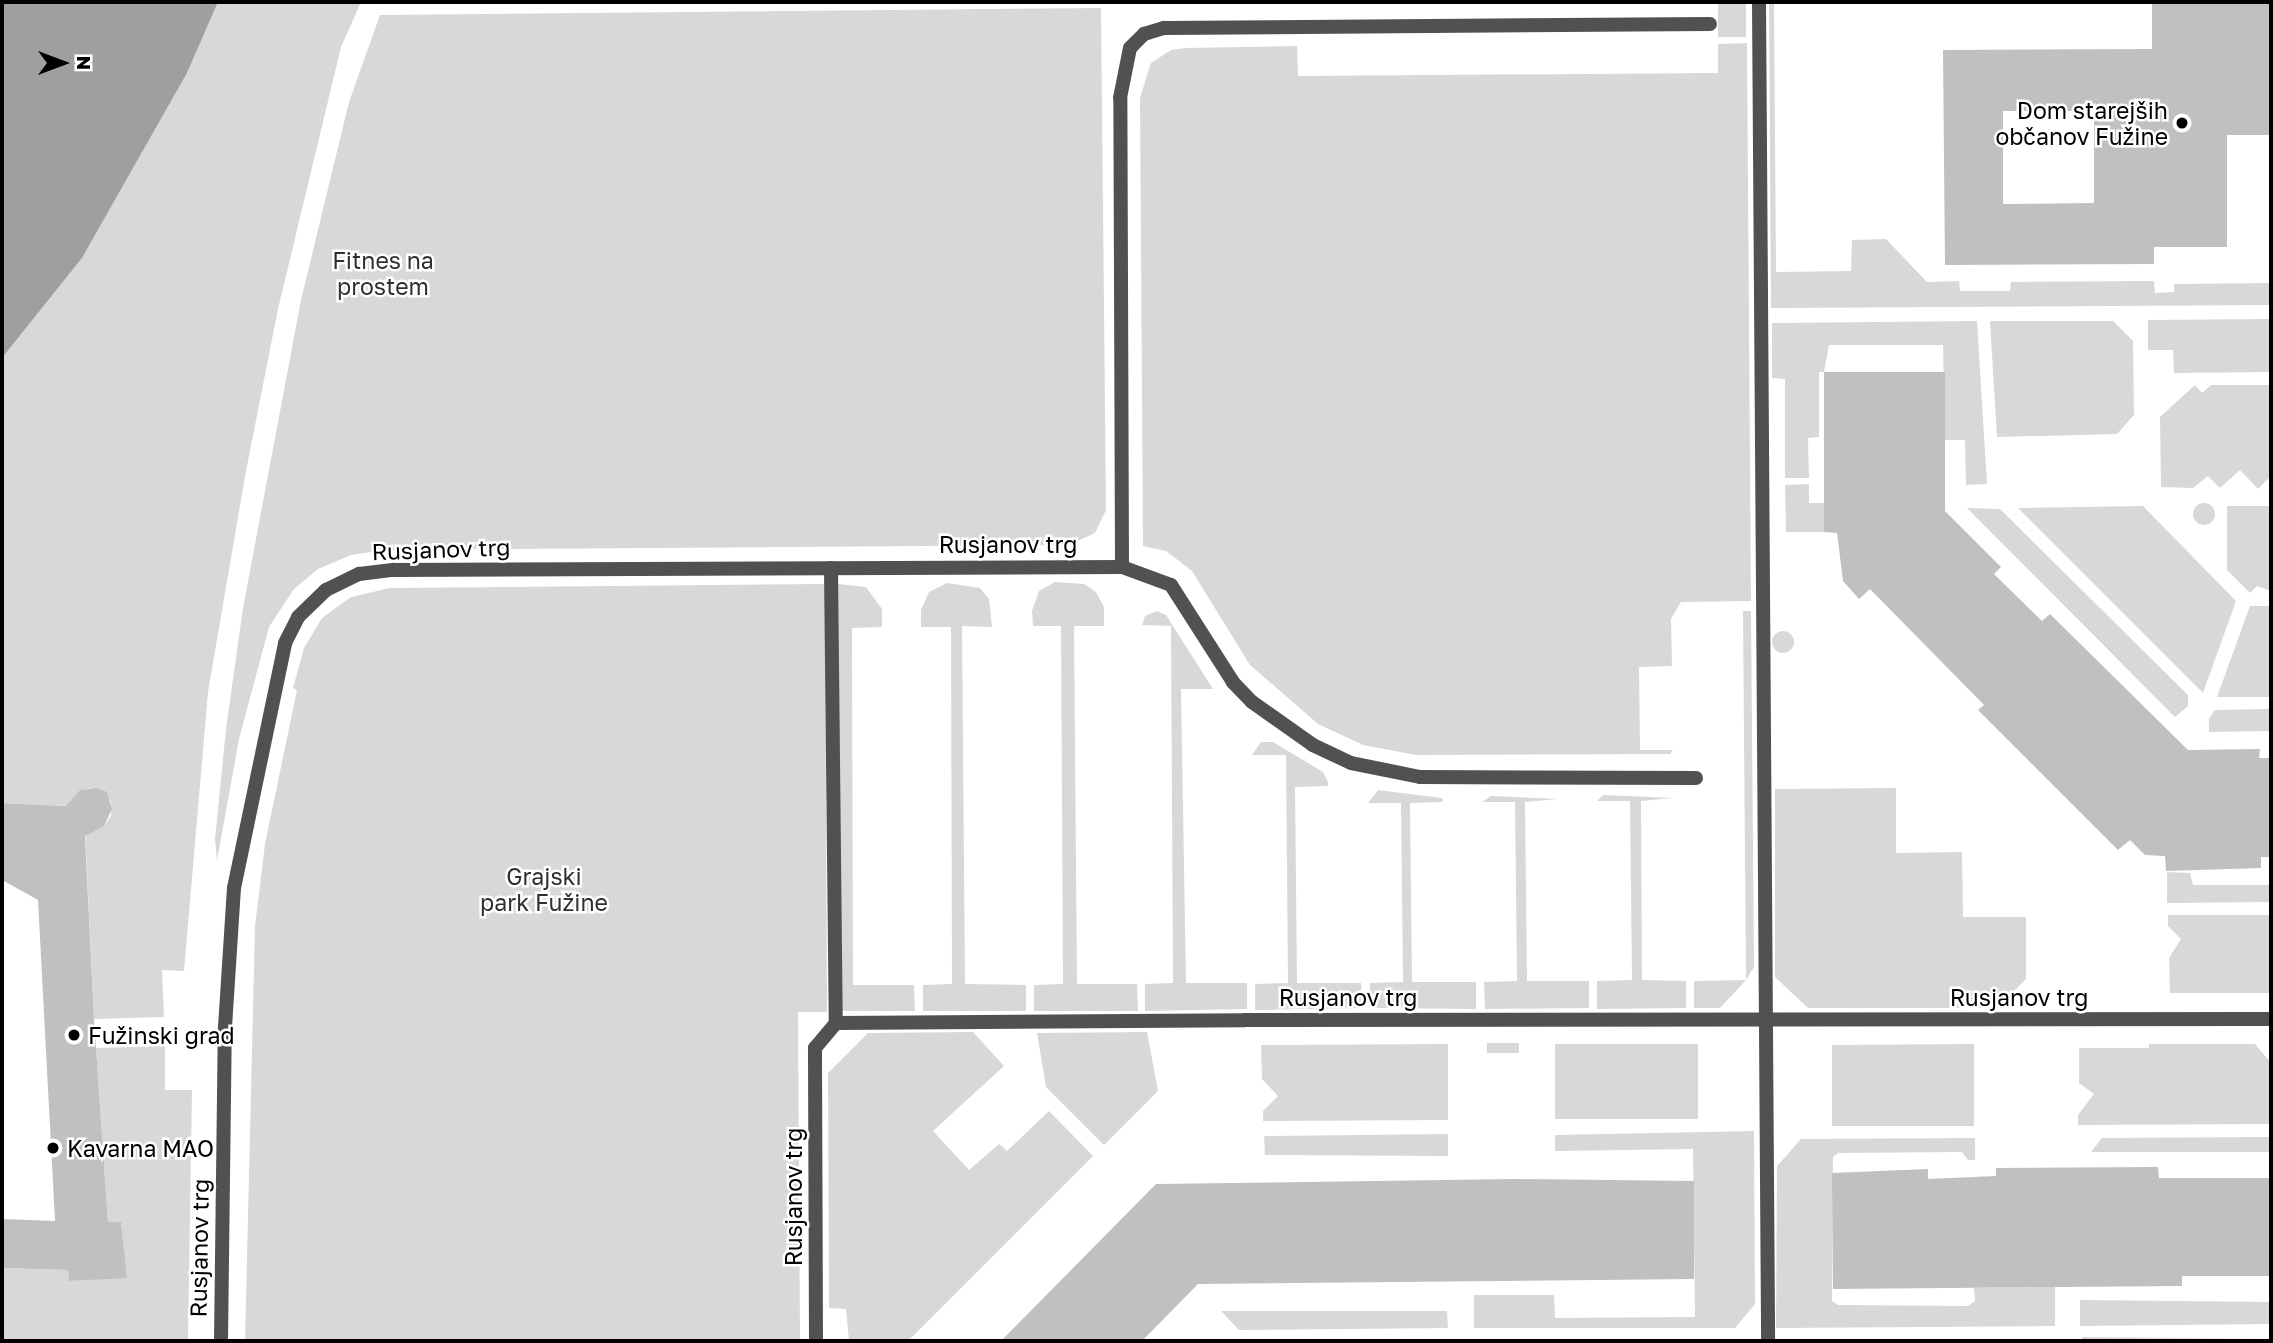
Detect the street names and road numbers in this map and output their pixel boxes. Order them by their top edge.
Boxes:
street label: Rusjanov trg [939,530,1077,558]
street label: Rusjanov trg [371,533,511,565]
street label: Rusjanov trg [1279,983,1417,1011]
street label: Rusjanov trg [1950,983,2088,1011]
street label: Rusjanov trg [779,1128,807,1266]
street label: Rusjanov trg [184,1178,214,1318]

